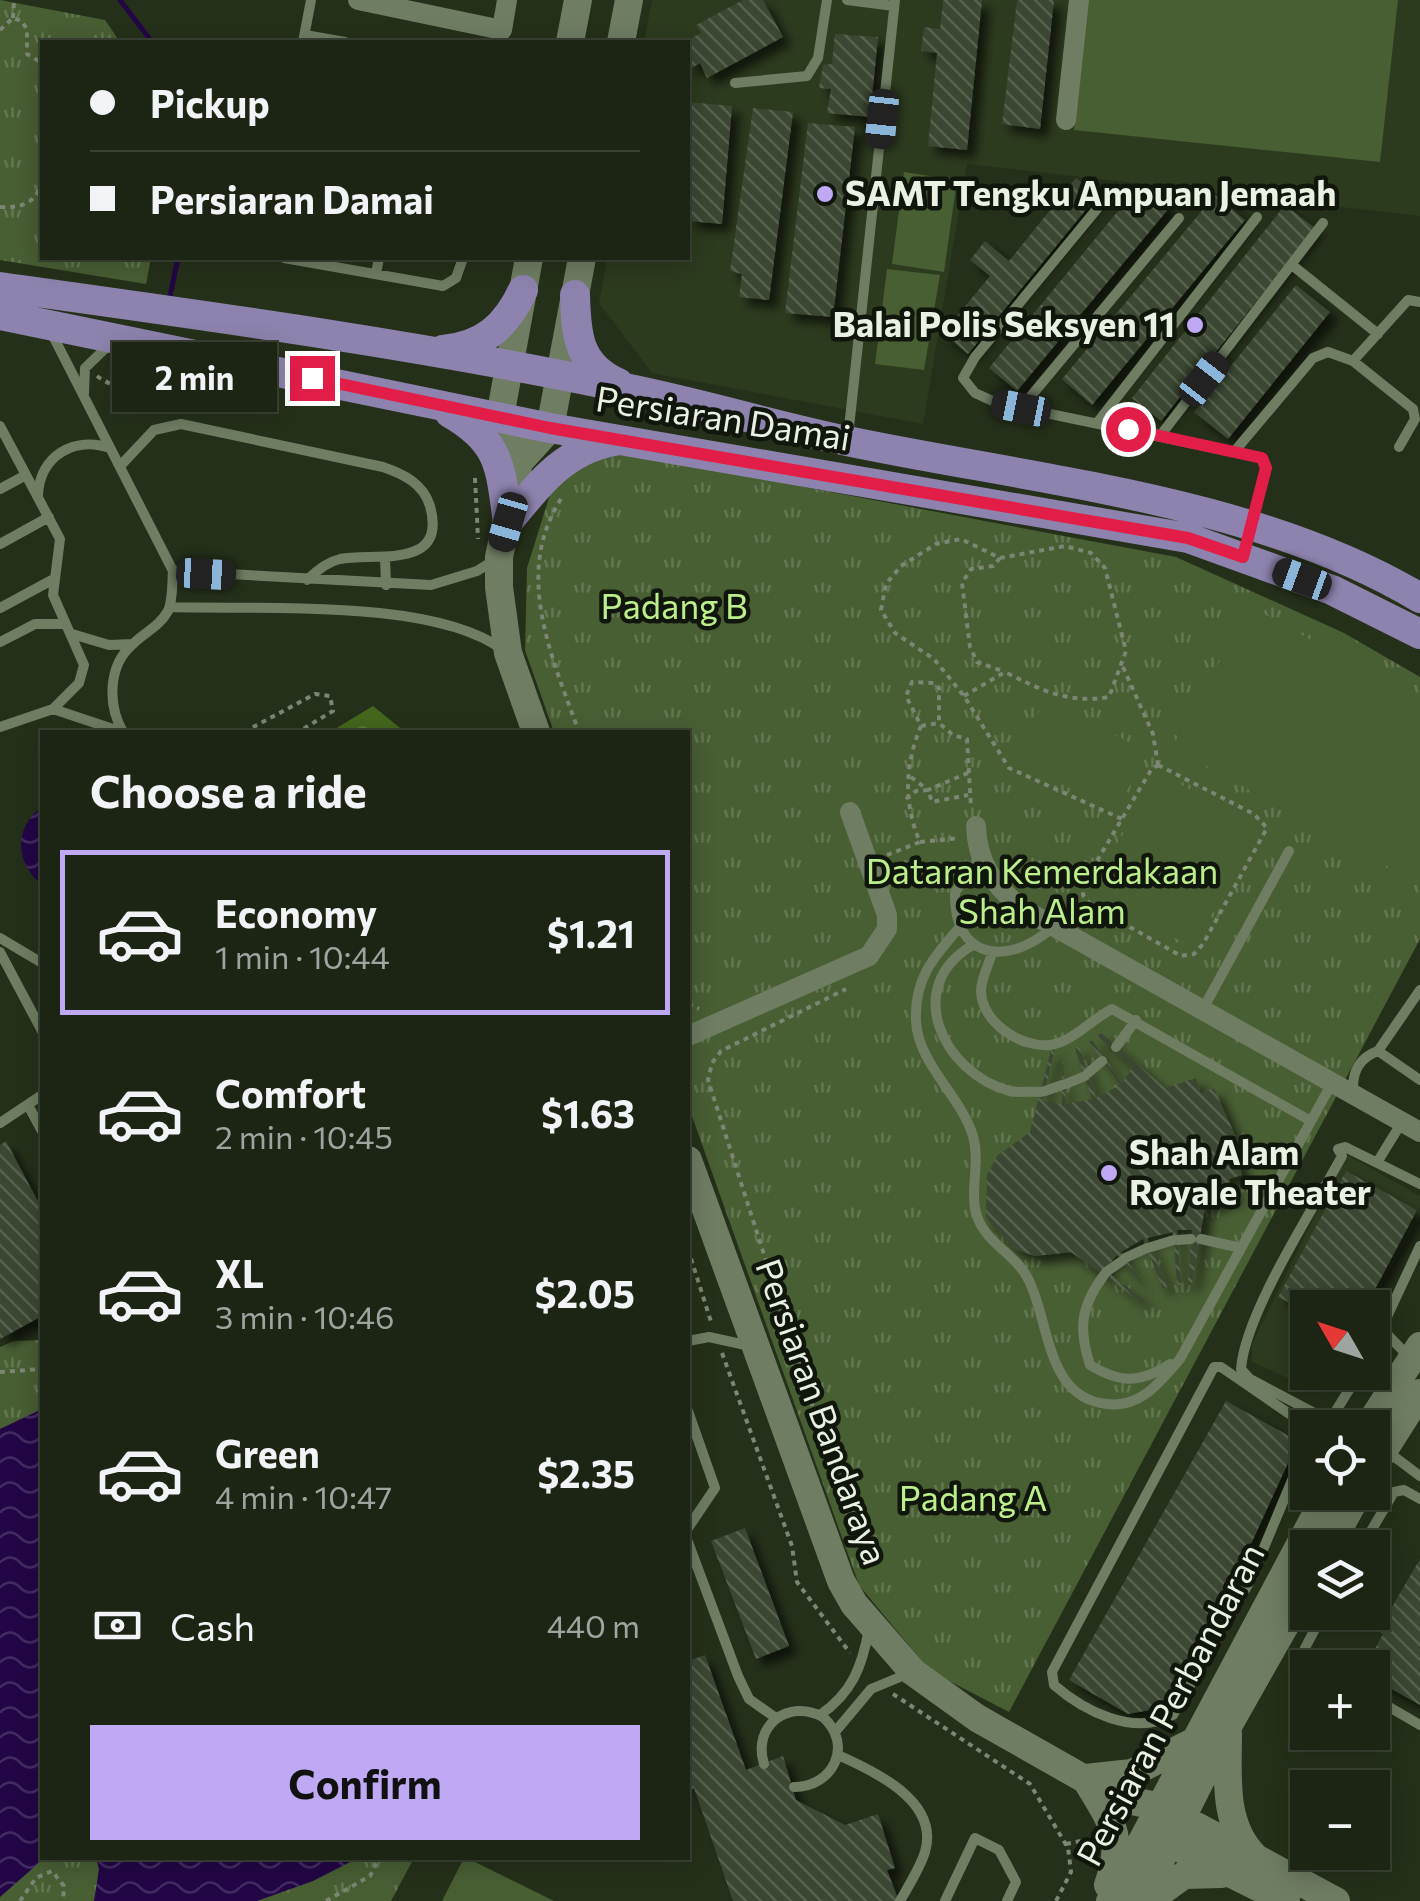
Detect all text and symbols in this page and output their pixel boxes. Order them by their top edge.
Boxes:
text: Pickup [150,79,270,126]
car [864,88,900,150]
place label: SAMT Tengku Ampuan Jemaah [845,170,1336,213]
text: Persiaran Damai [150,175,434,222]
marker: SAMT Tengku Ampuan Jemaah [814,183,836,205]
place label: Balai Polis Seksyen 11 [833,301,1175,344]
marker: Balai Polis Seksyen 11 [1184,314,1206,336]
callout: 2 min [112,343,277,413]
car [1174,346,1234,412]
route end [290,356,335,401]
text: 2 min [155,357,234,397]
street label: Persiaran Damai [593,375,854,458]
car [989,388,1053,428]
route start [1106,407,1151,452]
car [485,489,531,555]
car [1269,555,1335,603]
car [175,557,237,591]
park label: Padang B [600,583,748,626]
text: Choose a ride [90,762,367,817]
park label: Dataran Kemerdakaan Shah Alam [866,848,1218,931]
icon: car [95,888,185,978]
text: Economy [215,889,377,936]
text: $1.21 [547,909,635,956]
text: 1 min · 10:44 [215,936,390,976]
icon: car [95,1068,185,1158]
text: Comfort [215,1069,366,1116]
text: $1.63 [541,1089,635,1136]
text: 2 min · 10:45 [215,1116,393,1156]
place label: Shah Alam Royale Theater [1129,1129,1371,1212]
marker: Shah Alam Royale Theater [1098,1162,1120,1184]
icon: car [95,1248,185,1338]
text: XL [215,1249,264,1296]
street label: Persiaran Bandaraya [748,1252,899,1570]
text: $2.05 [535,1269,635,1316]
north arrow [1290,1290,1390,1390]
map controls [1290,1290,1390,1870]
text: 3 min · 10:46 [215,1296,394,1336]
button: locate [1290,1410,1390,1510]
icon: car [95,1428,185,1518]
text: Green [215,1429,320,1476]
text: $2.35 [537,1449,635,1496]
park label: Padang A [899,1475,1047,1518]
text: 4 min · 10:47 [215,1476,392,1516]
button: layers [1290,1530,1390,1630]
street label: Persiaran Perbandaran [1066,1535,1272,1872]
icon: cash [90,1598,145,1653]
text: Cash [170,1602,255,1649]
text: 440 m [547,1605,640,1645]
button: + [1290,1650,1390,1750]
button: Confirm [90,1725,640,1840]
button: − [1290,1770,1390,1870]

